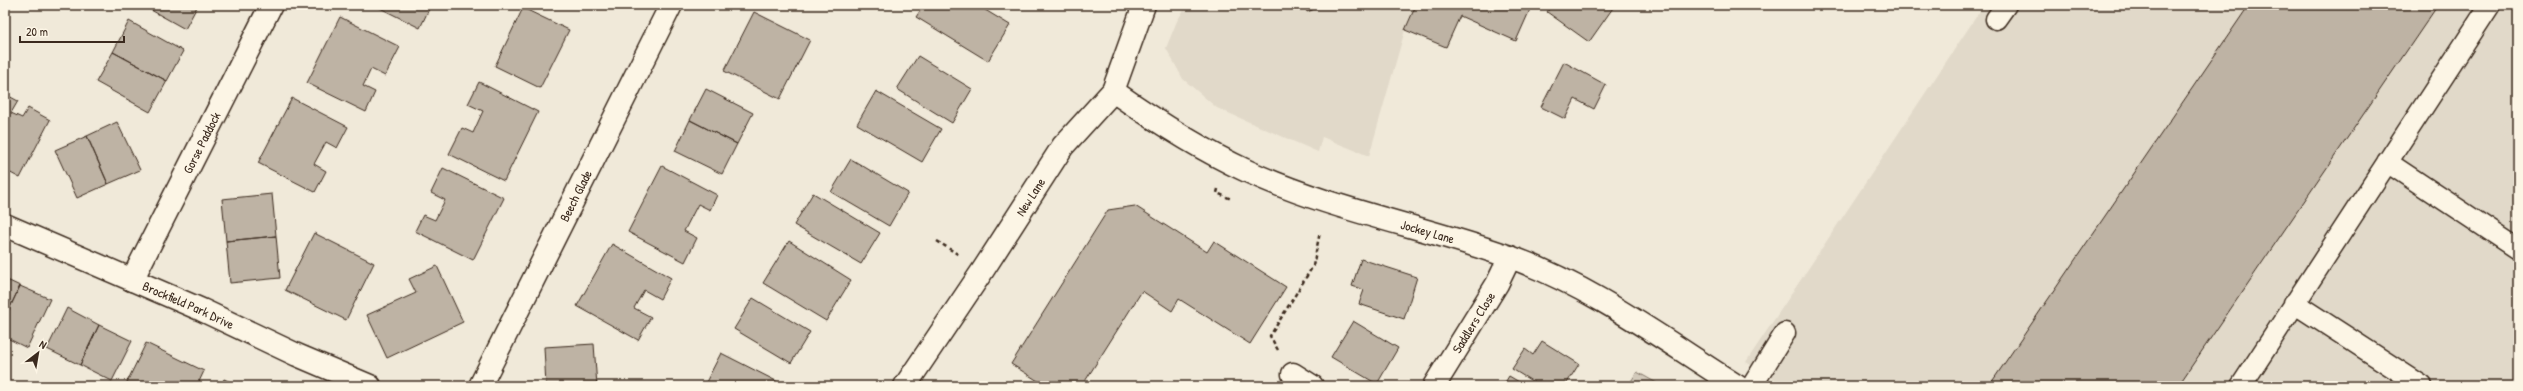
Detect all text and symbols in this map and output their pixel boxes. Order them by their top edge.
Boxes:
scale bar [20,18,124,44]
text: 20 m [26,23,48,40]
street label: Gorse Paddock [178,108,225,176]
street label: Beech Glade [555,167,596,224]
street label: New Lane [1011,174,1049,219]
street label: Jockey Lane [1399,215,1457,248]
street label: Brockfield Park Drive [140,276,237,333]
street label: Saddlers Close [1448,288,1499,356]
north arrow [18,333,58,373]
text: N [37,337,49,352]

